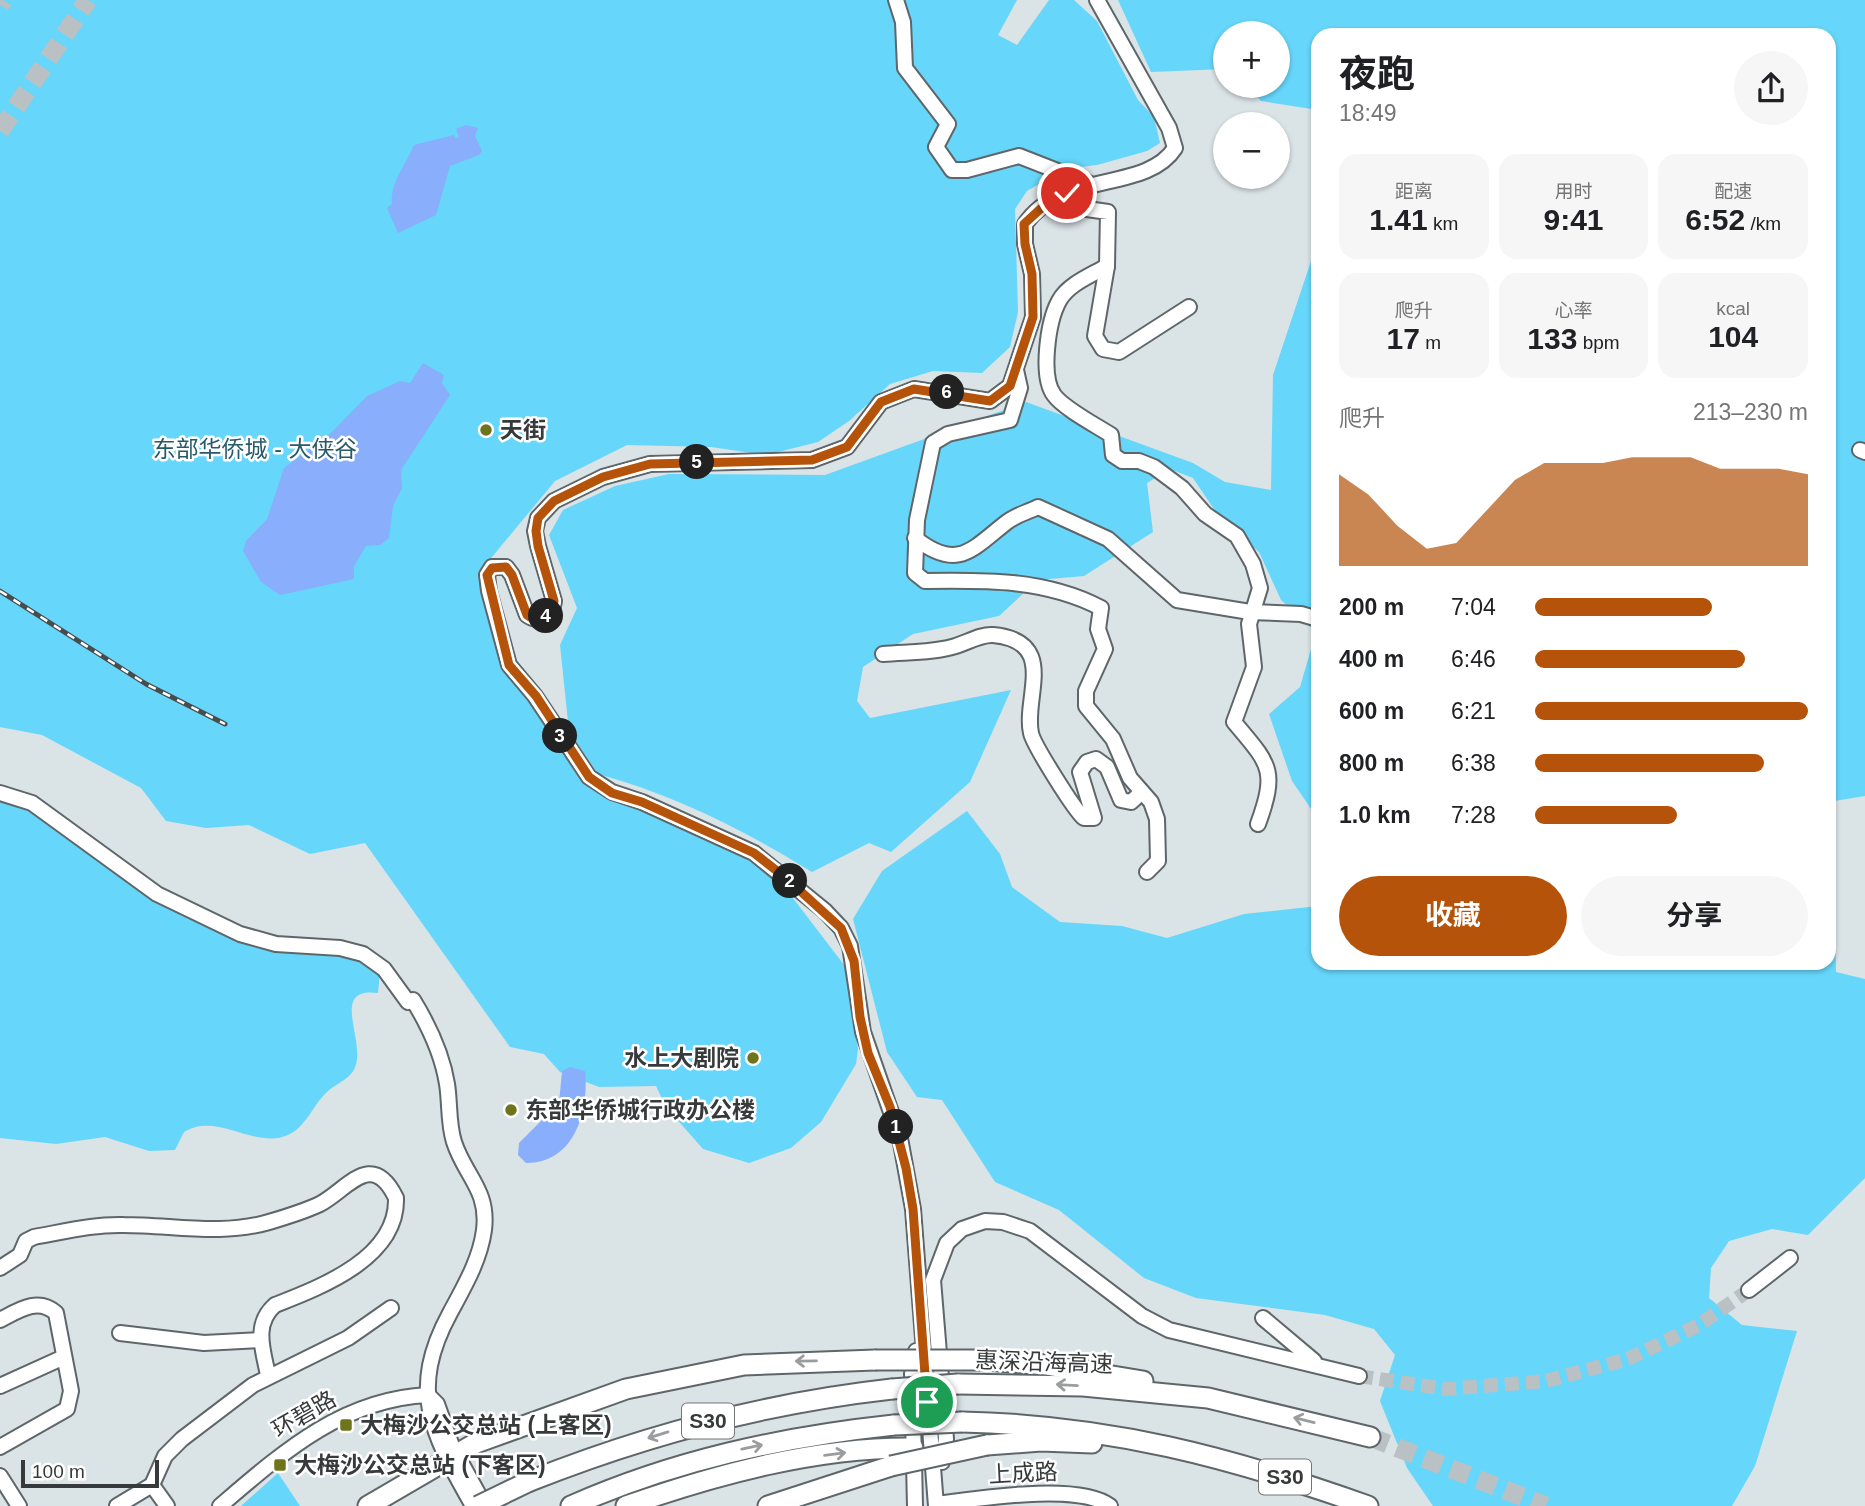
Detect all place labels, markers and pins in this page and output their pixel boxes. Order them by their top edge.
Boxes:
pin [1037,163,1097,223]
pin: 6 [930,374,964,410]
place label: 天街 [500,417,546,443]
marker: 天街 [478,422,494,438]
pin: 5 [680,444,714,480]
pin: 4 [528,598,564,634]
pin: 3 [542,718,578,754]
pin: 2 [772,864,808,898]
place label: 水上大剧院 [624,1045,739,1071]
marker: 水上大剧院 [745,1050,761,1066]
place label: 东部华侨城行政办公楼 [525,1097,755,1123]
marker: 东部华侨城行政办公楼 [503,1102,519,1118]
pin: 1 [878,1110,914,1144]
pin [897,1372,957,1432]
place label: 大梅沙公交总站 (上客区) [360,1412,612,1438]
marker: 大梅沙公交总站 (上客区) [338,1417,354,1433]
place label: 大梅沙公交总站 (下客区) [294,1452,546,1478]
marker: 大梅沙公交总站 (下客区) [272,1457,288,1473]

